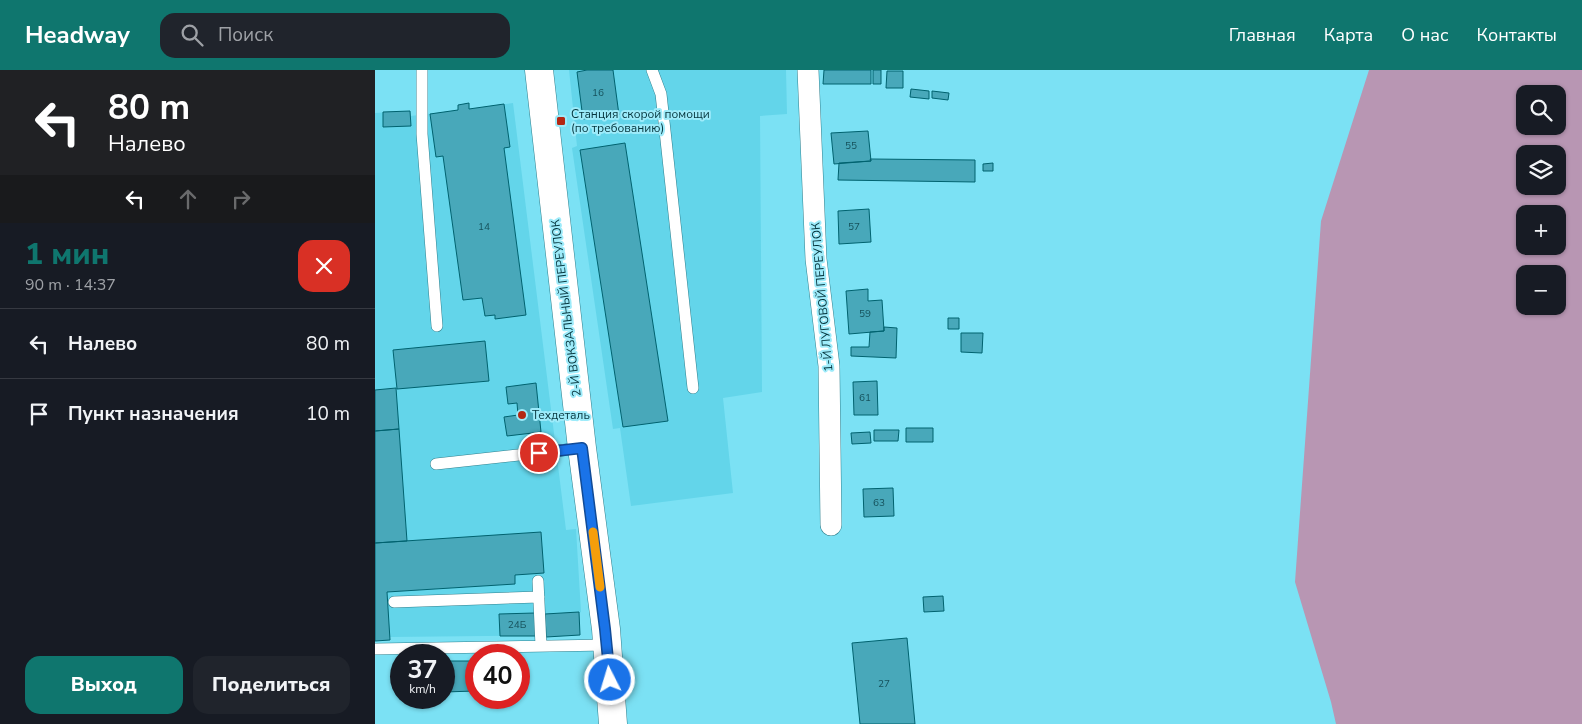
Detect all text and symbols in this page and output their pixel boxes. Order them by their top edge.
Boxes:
search box [160,13,510,58]
text: Headway [25,19,130,51]
icon: search [178,21,206,49]
text: Поиск [218,22,273,48]
text: Главная [1229,23,1296,47]
text: Карта [1324,23,1373,47]
text: О нас [1401,23,1449,47]
text: Контакты [1477,23,1557,47]
text: 80 m [108,84,190,131]
map controls [1516,85,1566,315]
button: search [1516,85,1566,135]
house number: 16 [592,86,604,100]
icon: left [25,90,90,155]
place label: Станция скорой помощи (по требованию) [571,106,710,136]
marker: Станция скорой помощи (по требованию) [555,115,567,127]
text: Налево [108,129,186,159]
house number: 55 [845,139,857,153]
button: layers [1516,145,1566,195]
icon: left [121,185,149,213]
icon: ahead [174,185,202,213]
icon: right [227,185,255,213]
button: + [1516,205,1566,255]
street label: 2-Й ВОКЗАЛЬНЫЙ ПЕРЕУЛОК [547,218,585,397]
house number: 14 [478,220,490,234]
house number: 57 [848,220,860,234]
street label: 1-Й ЛУГОВОЙ ПЕРЕУЛОК [807,221,837,372]
text: 1 мин [25,234,109,275]
button: close [298,240,350,292]
button: − [1516,265,1566,315]
text: 90 m · 14:37 [25,274,116,296]
house number: 59 [859,307,871,321]
icon: left [25,330,53,358]
text: Налево [68,331,137,357]
text: 80 m [306,331,350,357]
house number: 61 [859,391,871,405]
icon: arrive [25,400,53,428]
text: Пункт назначения [68,401,239,427]
text: 10 m [306,401,350,427]
place label: Техдеталь [532,407,590,423]
marker: Техдеталь [516,409,528,421]
pin [518,432,560,474]
icon: arrive [525,439,553,467]
house number: 63 [873,496,885,510]
house number: 24Б [508,618,527,632]
speed limit sign: 40 [465,644,530,709]
text: 37 [407,653,438,687]
position arrow [583,653,635,705]
button: Выход [25,656,183,714]
button: Поделиться [193,656,350,714]
house number: 27 [878,677,890,691]
text: km/h [409,681,436,697]

